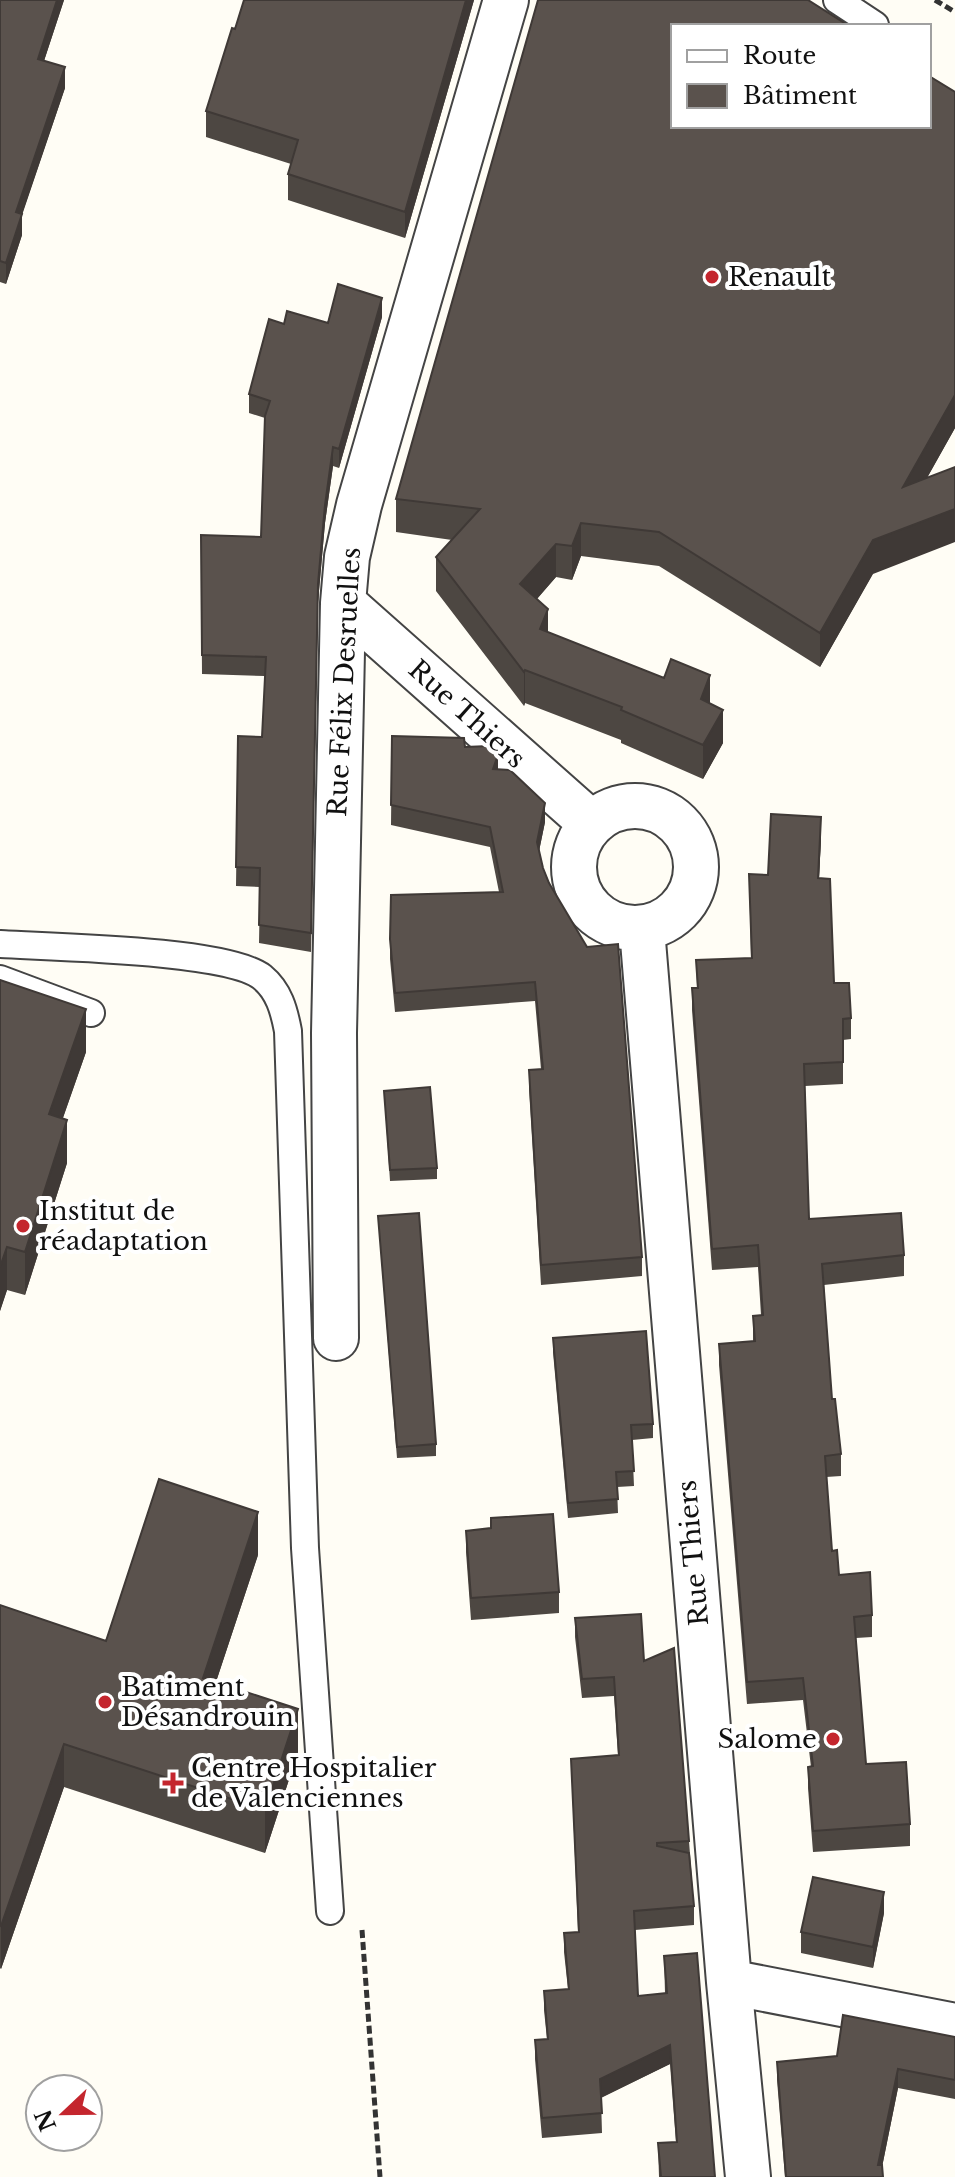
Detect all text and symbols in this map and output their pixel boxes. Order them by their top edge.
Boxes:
legend [671,24,931,128]
text: Route [743,41,816,70]
text: Bâtiment [743,81,857,110]
place label: Renault [728,261,831,293]
marker: Renault [703,268,721,286]
street label: Rue Félix Desruelles [321,546,367,818]
street label: Rue Thiers [402,653,532,775]
place label: Institut de réadaptation [39,1195,208,1257]
marker: Institut de réadaptation [14,1217,32,1235]
street label: Rue Thiers [671,1479,715,1627]
place label: Batiment Désandrouin [121,1671,294,1733]
marker: Batiment Désandrouin [96,1693,114,1711]
place label: Salome [718,1723,817,1755]
marker: Salome [824,1730,842,1748]
place label: Centre Hospitalier de Valenciennes [191,1752,437,1814]
marker: Centre Hospitalier de Valenciennes [162,1772,184,1794]
north arrow [24,2073,104,2153]
text: N [29,2105,62,2135]

